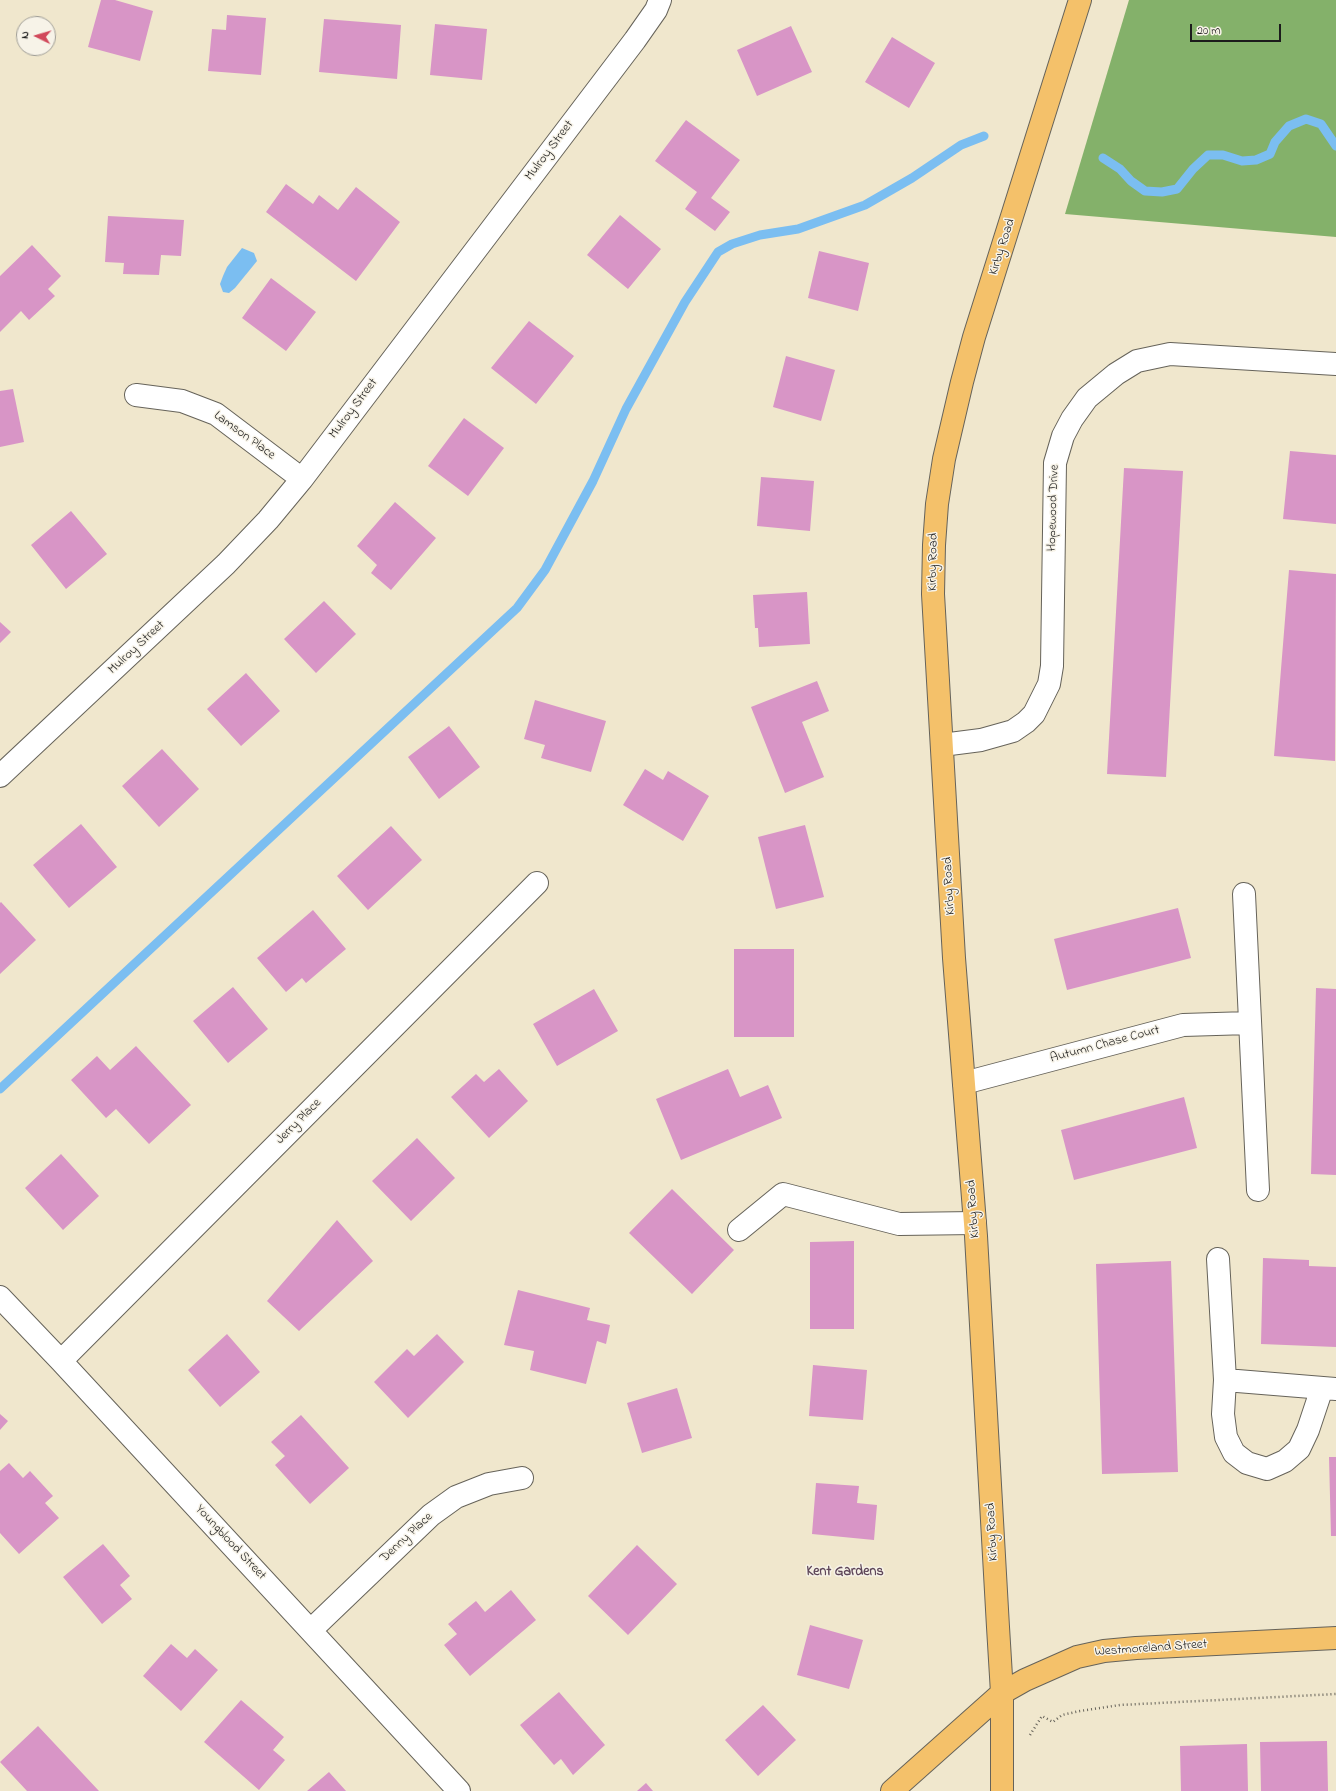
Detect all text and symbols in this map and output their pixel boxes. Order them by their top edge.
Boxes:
north arrow [16,16,56,56]
scale bar [1192,16,1283,42]
text: 20 m [1197,22,1220,40]
text: N [17,31,33,39]
street label: Mulroy Street [522,118,578,184]
street label: Kirby Road [987,217,1019,277]
street label: Mulroy Street [326,376,382,442]
street label: Lamson Place [210,408,278,464]
street label: Hopewood Drive [1045,464,1063,552]
street label: Kirby Road [926,533,942,591]
street label: Mulroy Street [106,618,168,678]
street label: Kirby Road [941,856,959,916]
street label: Autumn Chase Court [1049,1023,1161,1067]
street label: Jerry Place [273,1096,325,1148]
street label: Kirby Road [964,1179,984,1239]
street label: Youngblood Street [191,1502,269,1584]
street label: Kirby Road [984,1502,1002,1562]
street label: Denny Place [377,1510,437,1566]
district label: Kent Gardens [806,1565,884,1581]
street label: Westmoreland Street [1094,1637,1208,1661]

